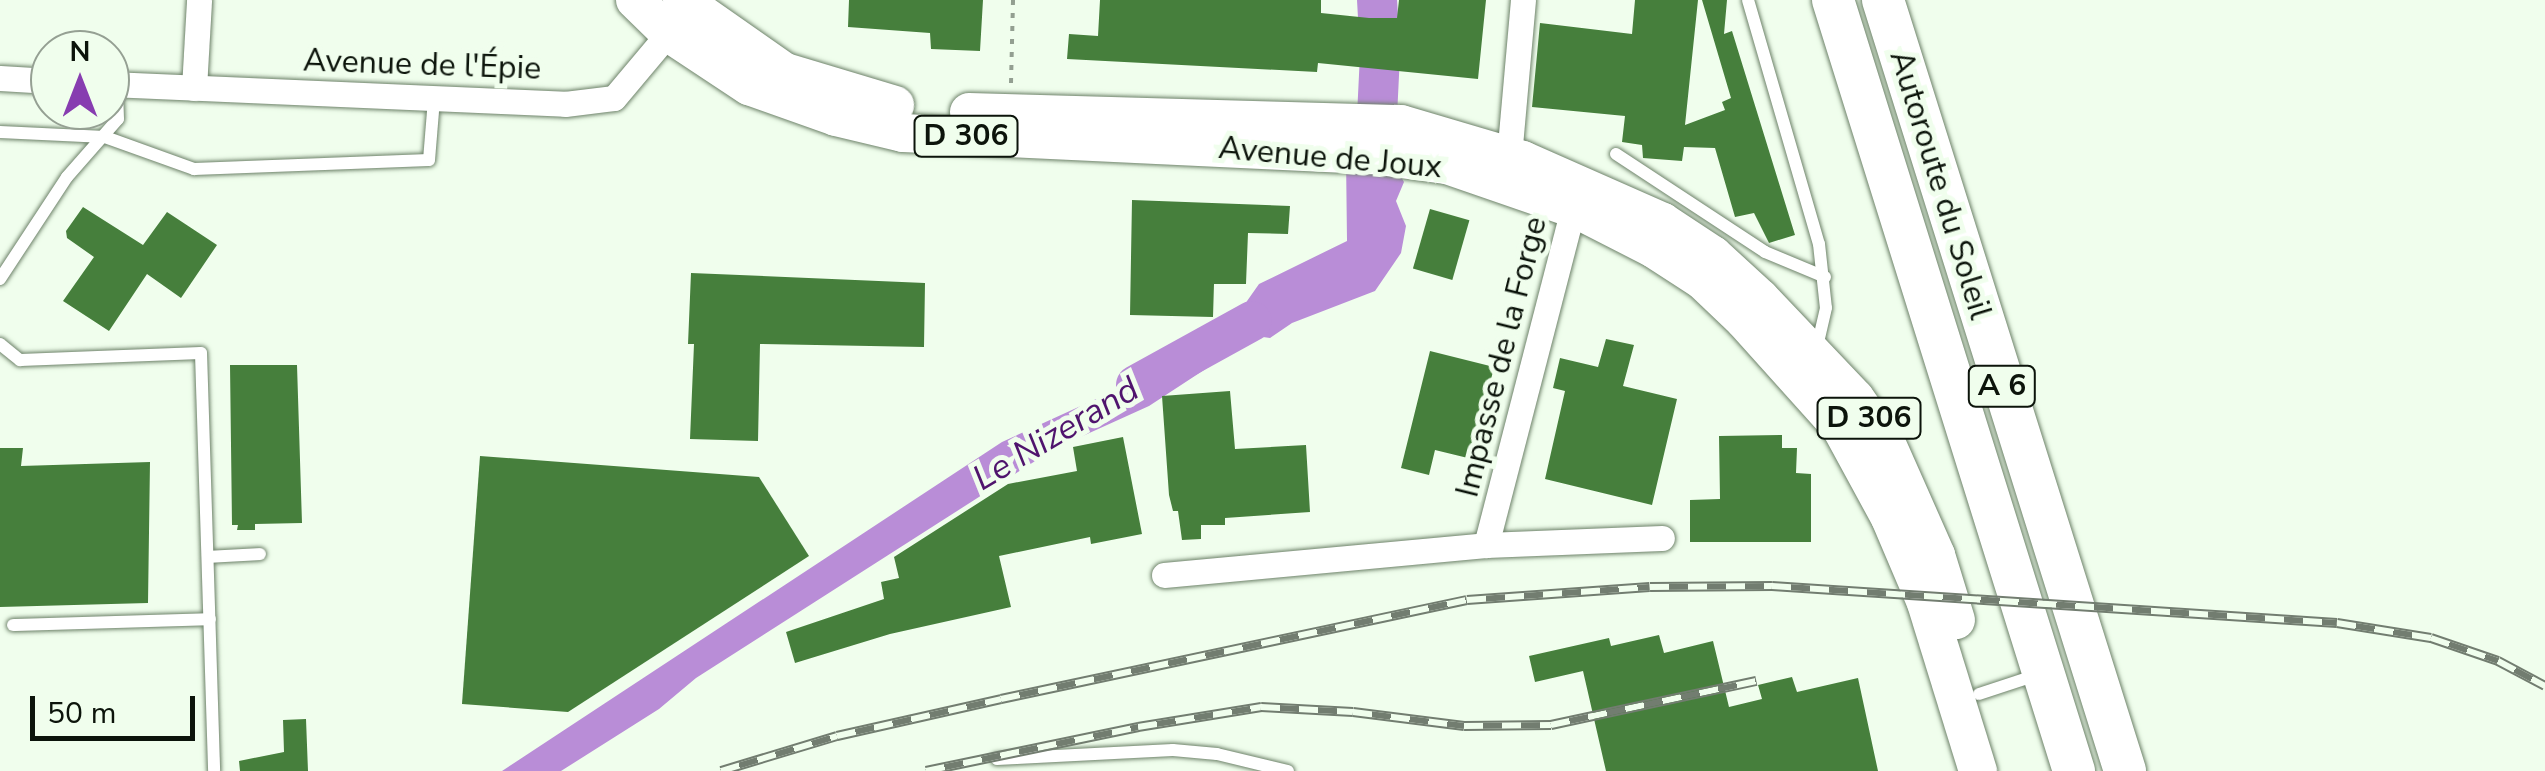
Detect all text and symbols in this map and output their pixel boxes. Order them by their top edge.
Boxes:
north arrow [30,30,130,130]
text: N [70,33,90,71]
street label: Avenue de l'Épie [302,42,542,88]
street label: Autoroute du Soleil [1881,46,1999,324]
road number: D 306 [914,111,1018,161]
street label: Avenue de Joux [1217,129,1443,187]
street label: Impasse de la Forge [1449,213,1555,501]
road number: A 6 [1967,361,2037,411]
water label: Le Nizerand [965,368,1147,500]
road number: D 306 [1816,393,1922,443]
scale bar [35,676,200,738]
text: 50 m [47,693,116,734]

